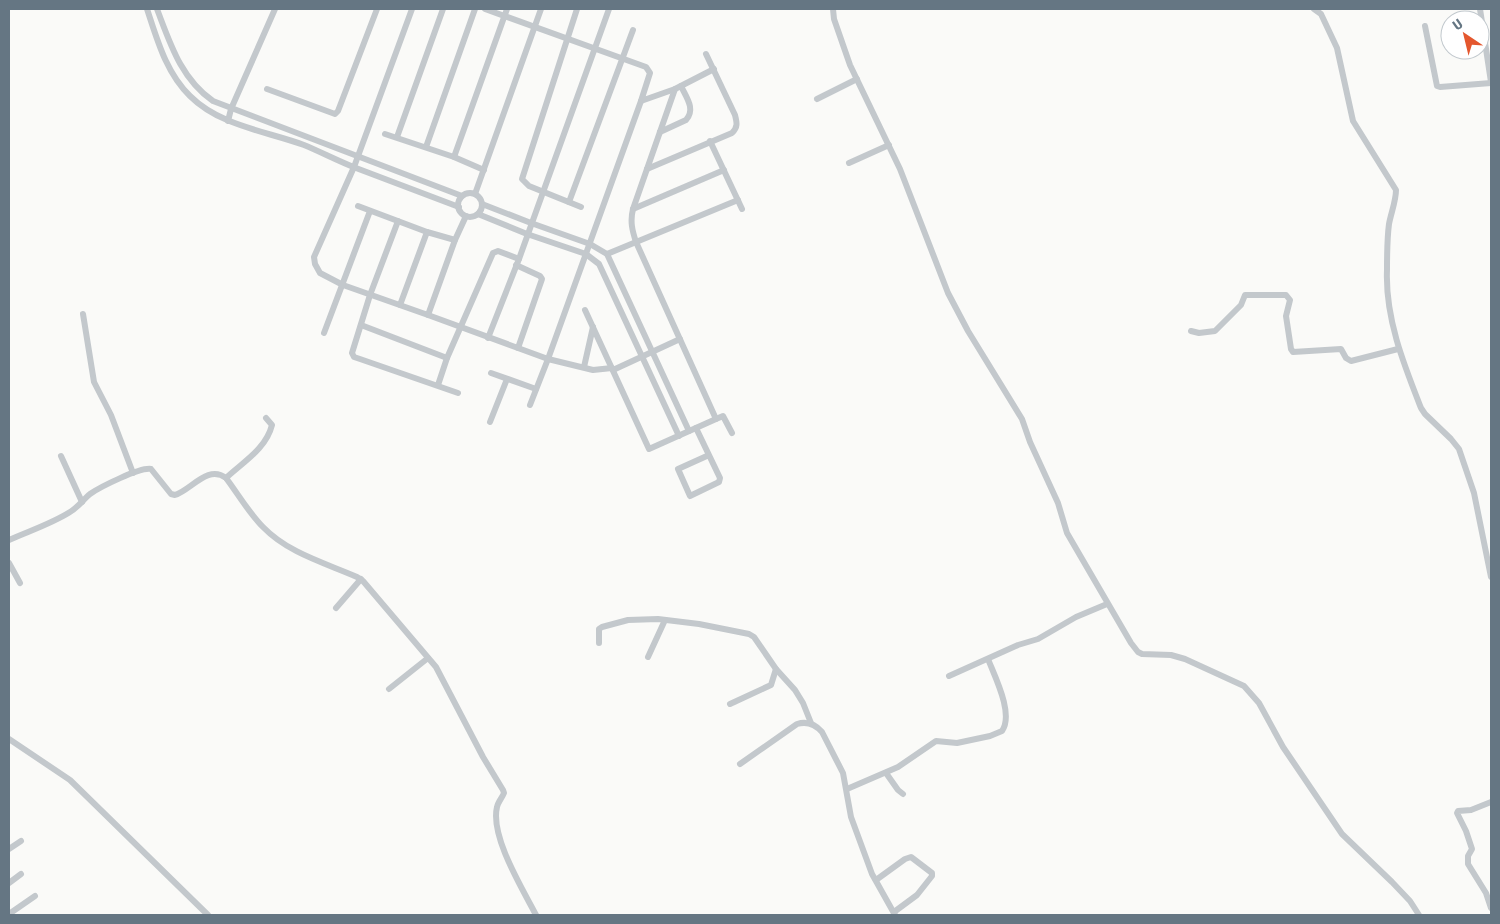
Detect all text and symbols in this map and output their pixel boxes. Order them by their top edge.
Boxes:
north arrow [1440,10,1490,60]
text: U [1450,15,1466,34]

